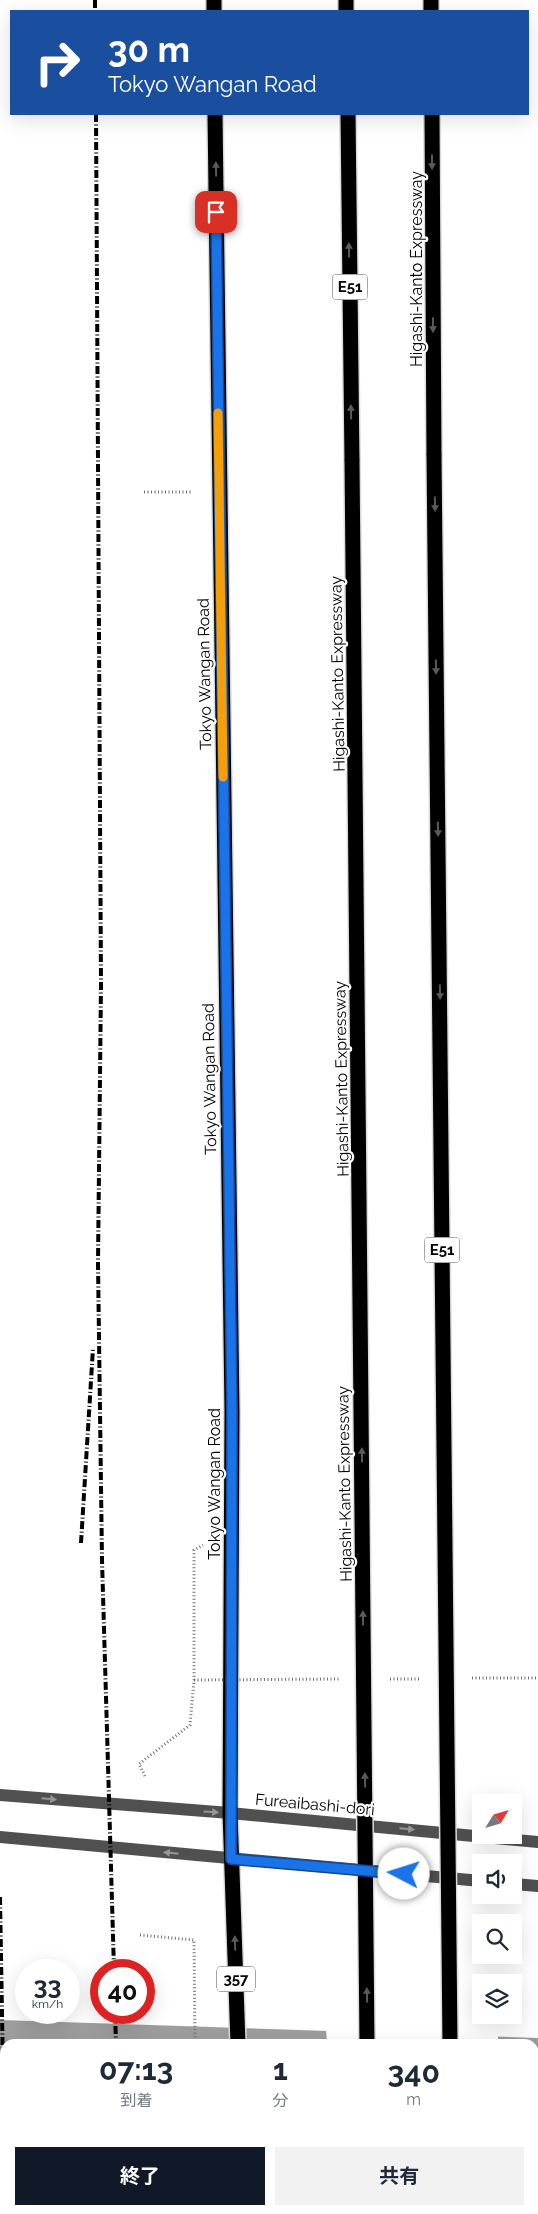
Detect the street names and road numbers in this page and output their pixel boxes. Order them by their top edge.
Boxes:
street label: Higashi-Kanto Expressway [407,171,426,367]
road number: E51 [332,274,368,300]
street label: Higashi-Kanto Expressway [326,576,349,772]
street label: Tokyo Wangan Road [194,598,215,750]
street label: Higashi-Kanto Expressway [330,981,353,1177]
street label: Tokyo Wangan Road [199,1003,220,1155]
road number: E51 [424,1238,460,1262]
street label: Higashi-Kanto Expressway [333,1386,356,1582]
street label: Tokyo Wangan Road [205,1408,224,1560]
street label: Fureaibashi-dori [254,1790,375,1819]
road number: 357 [217,1966,255,1992]

